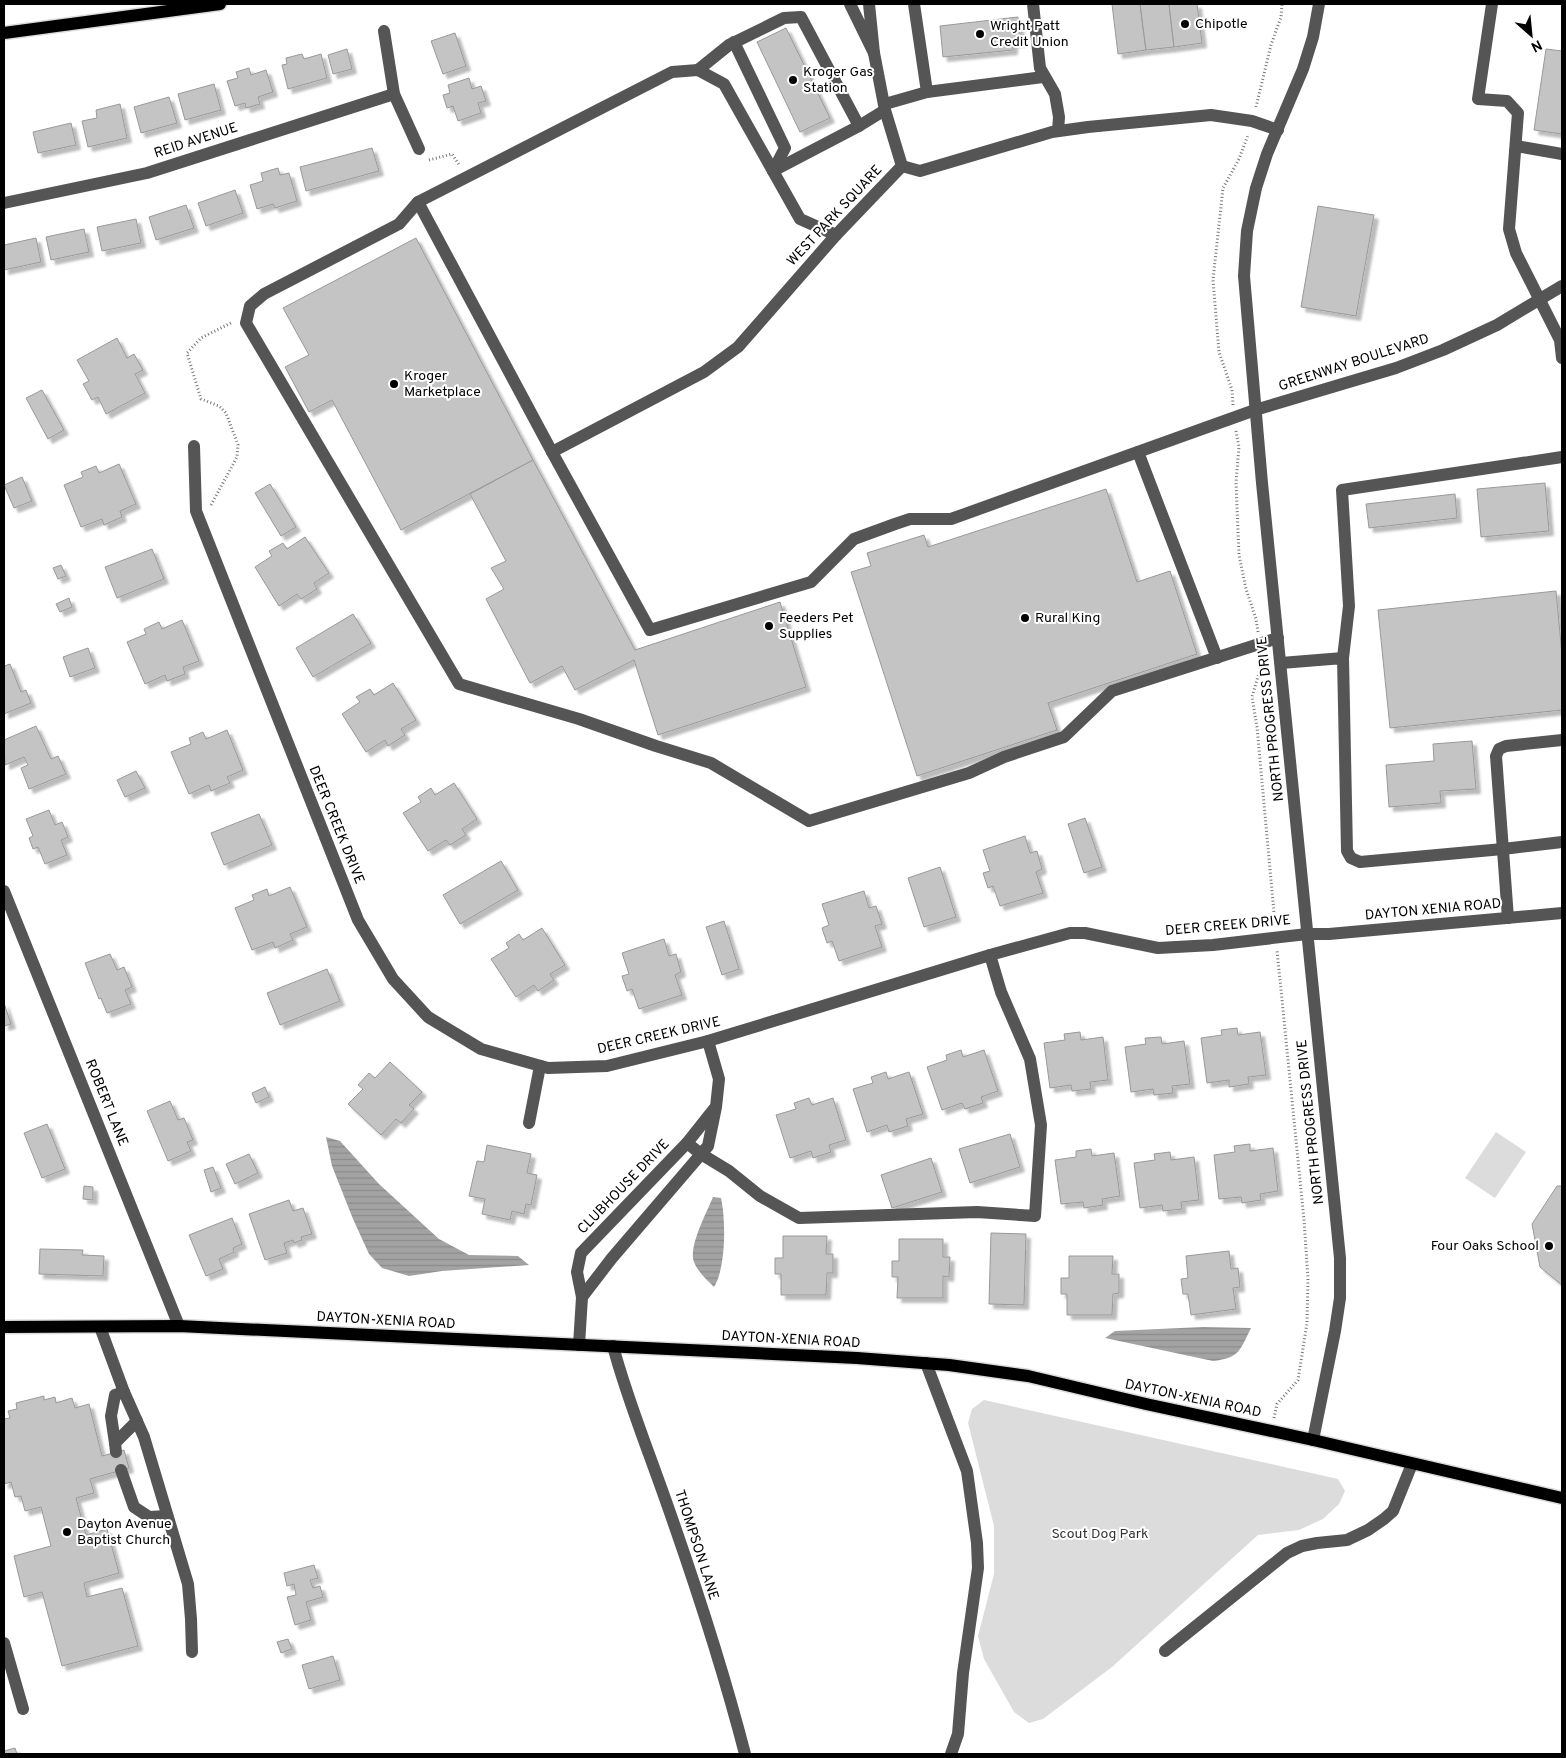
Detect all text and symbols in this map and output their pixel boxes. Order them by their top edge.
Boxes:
north arrow [1506,10,1556,60]
place label: Chipotle [1195,16,1248,33]
place label: Wright Patt Credit Union [990,18,1069,51]
marker: Chipotle [1179,18,1191,30]
marker: Wright Patt Credit Union [974,28,986,40]
text: N [1528,35,1545,55]
place label: Kroger Gas Station [803,64,873,97]
marker: Kroger Gas Station [787,74,799,86]
street label: REID AVENUE [152,119,240,163]
street label: WEST PARK SQUARE [784,162,886,270]
street label: GREENWAY BOULEVARD [1277,331,1431,395]
place label: Kroger Marketplace [404,368,481,401]
marker: Kroger Marketplace [388,378,400,390]
place label: Feeders Pet Supplies [779,610,854,643]
place label: Rural King [1035,610,1100,627]
marker: Rural King [1019,612,1031,624]
marker: Feeders Pet Supplies [763,620,775,632]
street label: NORTH PROGRESS DRIVE [1254,636,1288,802]
street label: DEER CREEK DRIVE [305,763,367,887]
street label: DAYTON XENIA ROAD [1364,896,1502,924]
street label: DEER CREEK DRIVE [1164,912,1292,940]
street label: DEER CREEK DRIVE [596,1014,722,1058]
street label: NORTH PROGRESS DRIVE [1294,1039,1328,1205]
street label: ROBERT LANE [81,1057,131,1149]
street label: CLUBHOUSE DRIVE [574,1136,674,1238]
place label: Four Oaks School [1431,1238,1539,1255]
marker: Four Oaks School [1543,1240,1555,1252]
street label: DAYTON-XENIA ROAD [316,1309,456,1333]
street label: DAYTON-XENIA ROAD [721,1328,861,1352]
street label: DAYTON-XENIA ROAD [1123,1376,1263,1422]
street label: THOMPSON LANE [670,1488,722,1602]
place label: Dayton Avenue Baptist Church [77,1516,172,1549]
marker: Dayton Avenue Baptist Church [61,1526,73,1538]
park label: Scout Dog Park [1051,1526,1149,1543]

